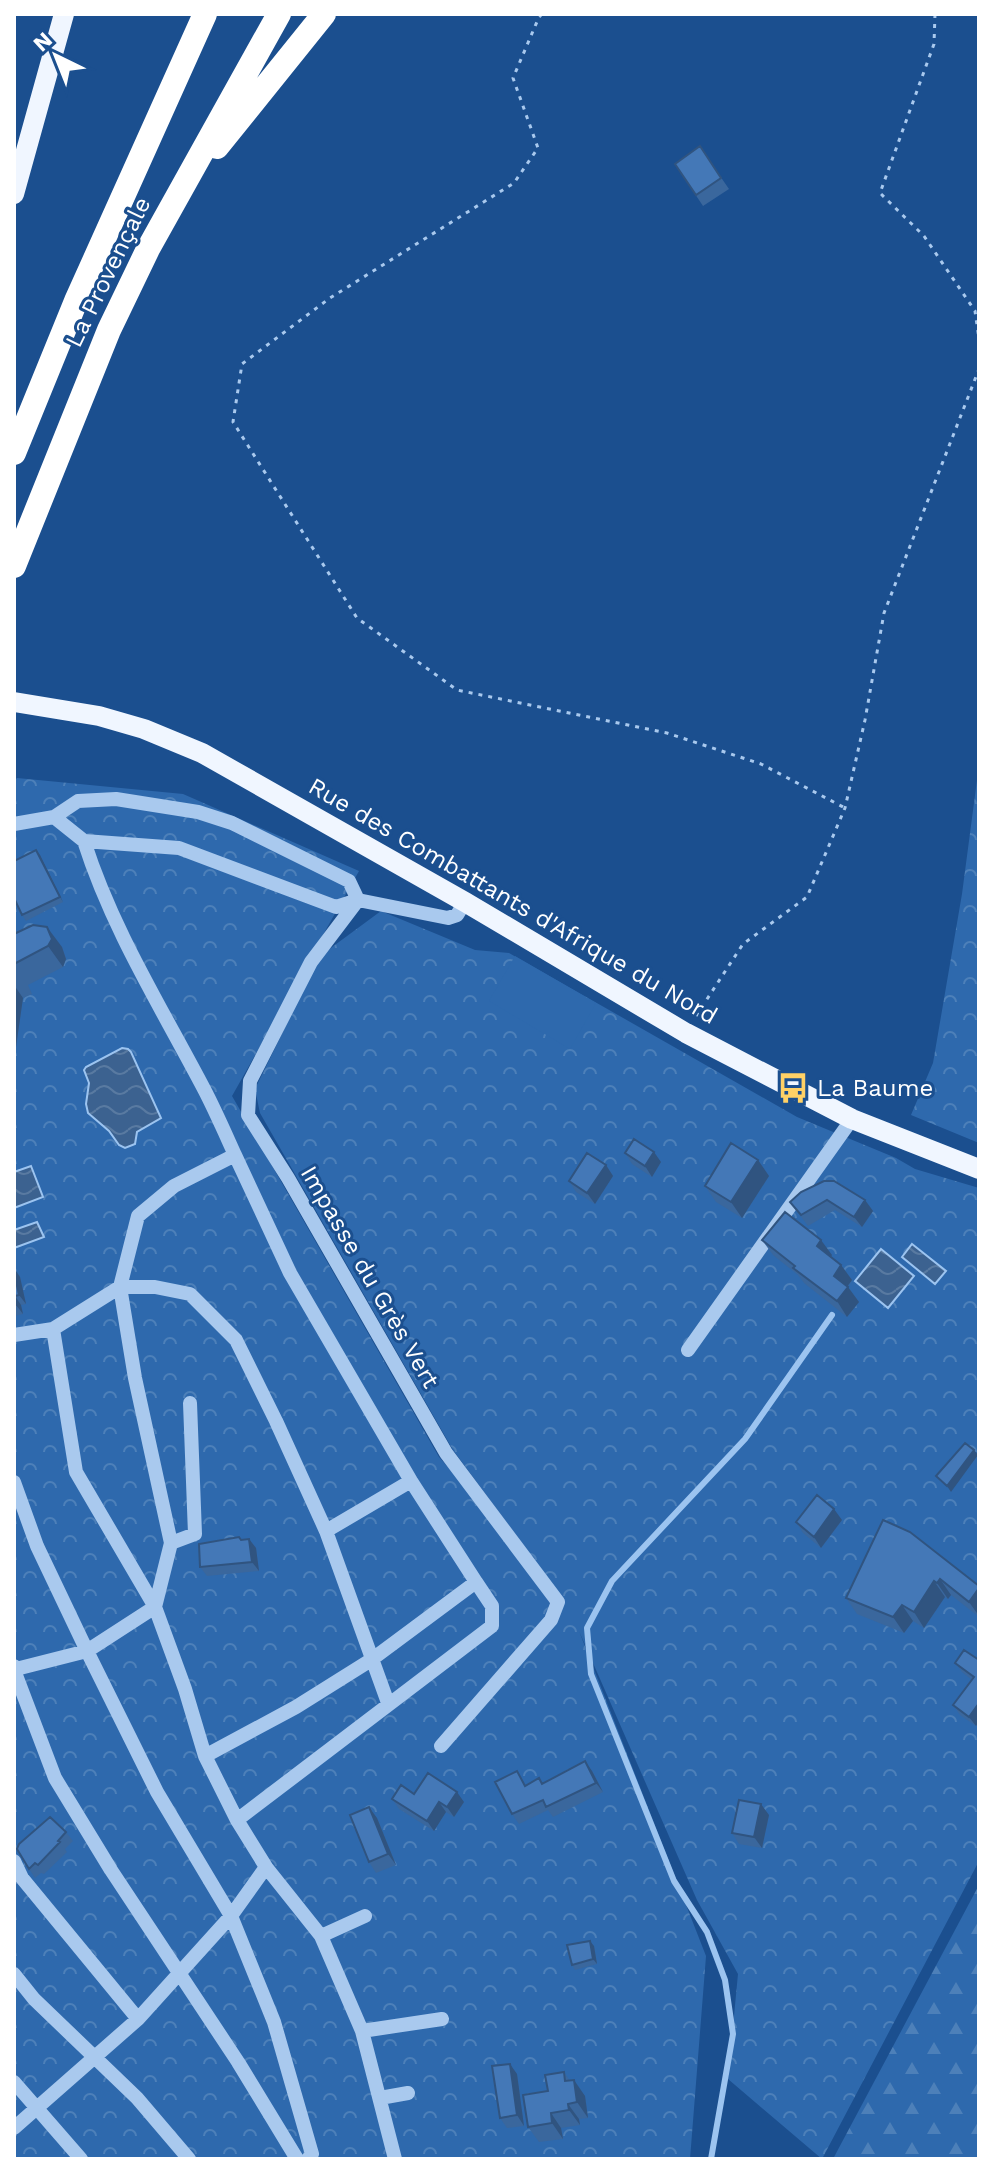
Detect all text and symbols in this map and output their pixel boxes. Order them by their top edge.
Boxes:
north arrow [16,16,96,96]
text: N [28,27,57,56]
street label: La Provençale [60,192,156,352]
street label: Rue des Combattants d'Afrique du Nord [304,772,722,1030]
bus stop icon: La Baume [776,1071,810,1105]
place label: La Baume [817,1074,933,1102]
street label: Impasse du Grès Vert [295,1161,445,1393]

